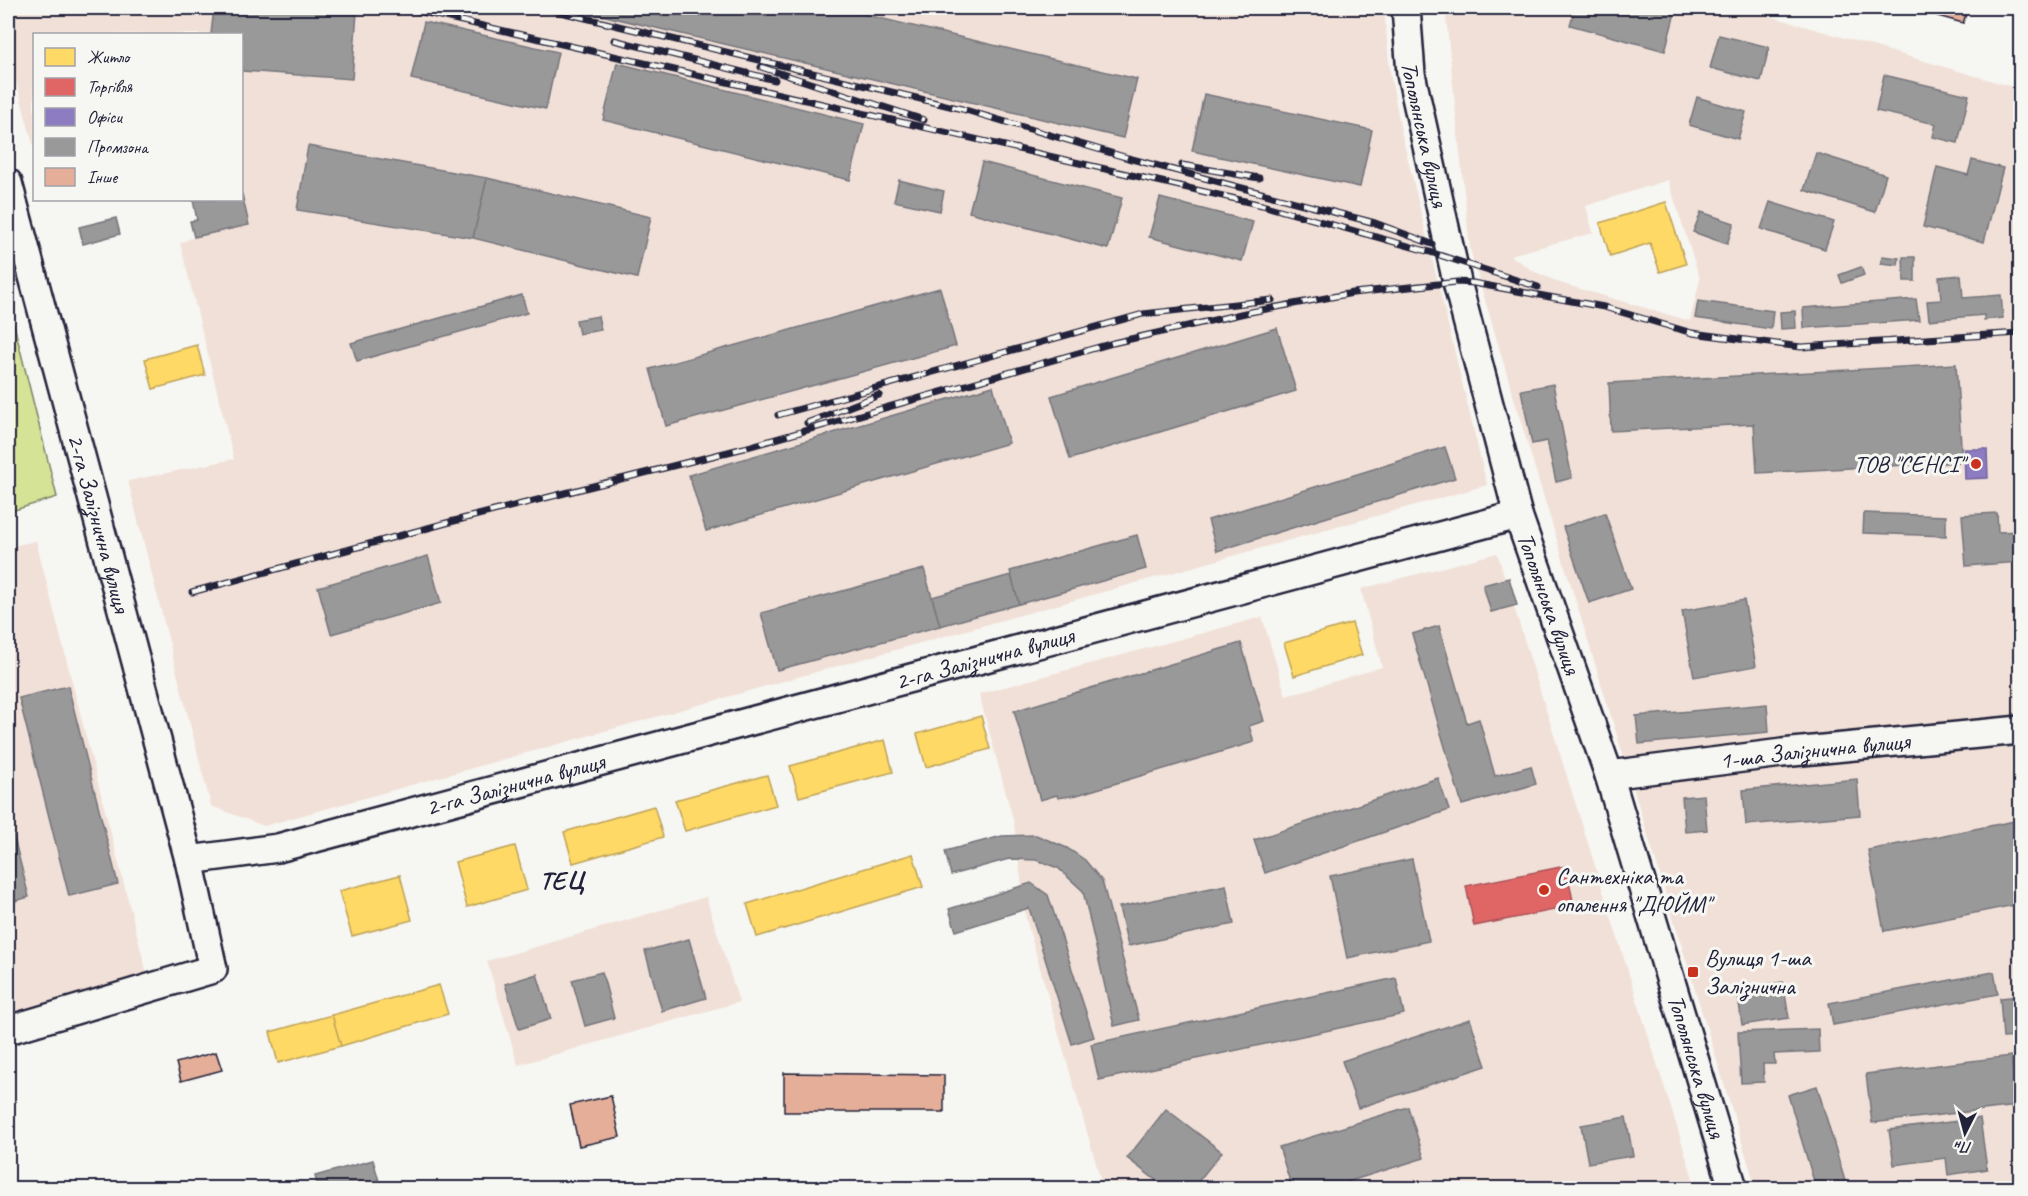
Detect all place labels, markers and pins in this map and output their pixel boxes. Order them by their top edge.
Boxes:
place label: ТОВ "СЕНСІ" [1854,449,1969,479]
marker: ТОВ "СЕНСІ" [1969,457,1983,471]
place label: Сантехніка та опалення "ДЮЙМ" [1556,861,1716,919]
marker: Сантехніка та опалення "ДЮЙМ" [1537,883,1551,897]
place label: Вулиця 1-ша Залізнична [1705,943,1812,1002]
marker: Вулиця 1-ша Залізнична [1686,965,1700,979]

